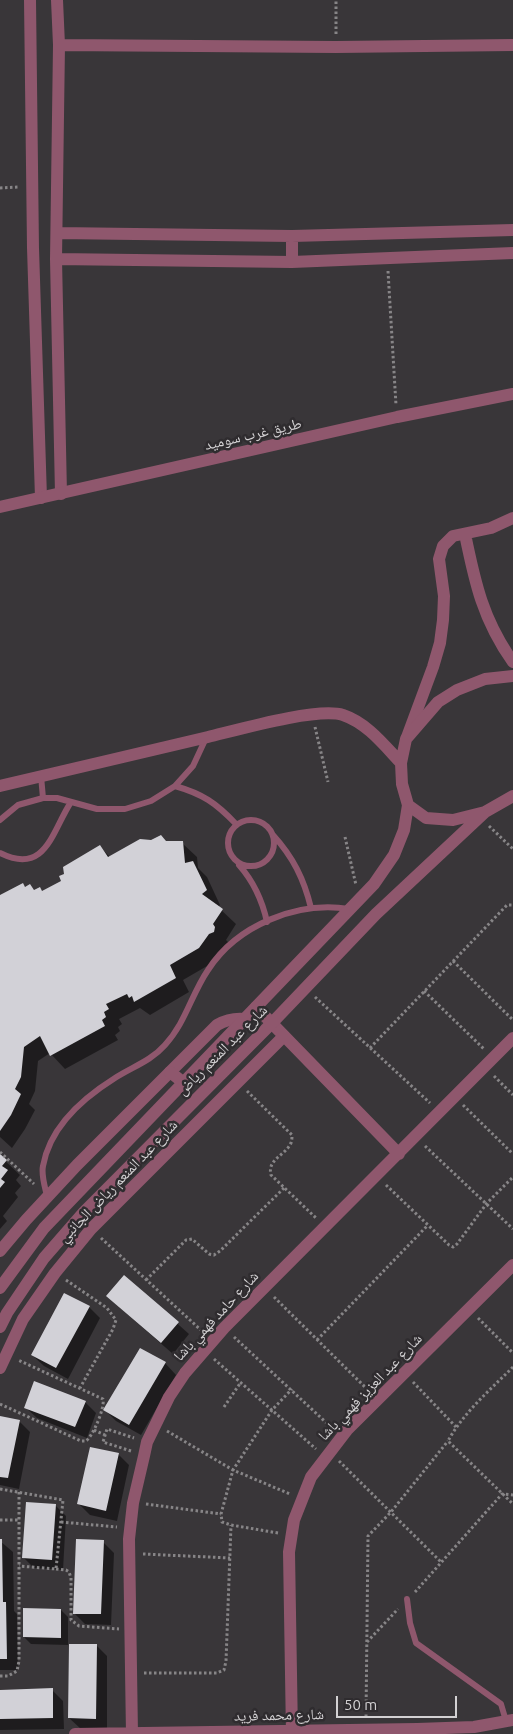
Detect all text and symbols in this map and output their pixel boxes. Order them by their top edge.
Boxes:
street label: طريق غرب سوميد [203,414,303,454]
street label: شارع عبد المنعم رياض [173,1001,271,1099]
street label: شارع عبد المنعم رياض الجانبي [55,1116,181,1246]
street label: شارع حامد فهمي باشا [170,1267,262,1365]
street label: شارع عبد العزيز فهمي باشا [314,1330,426,1444]
scale bar [338,1686,459,1718]
text: 50 m [344,1696,377,1713]
street label: شارع محمد فريد [234,1705,324,1725]

